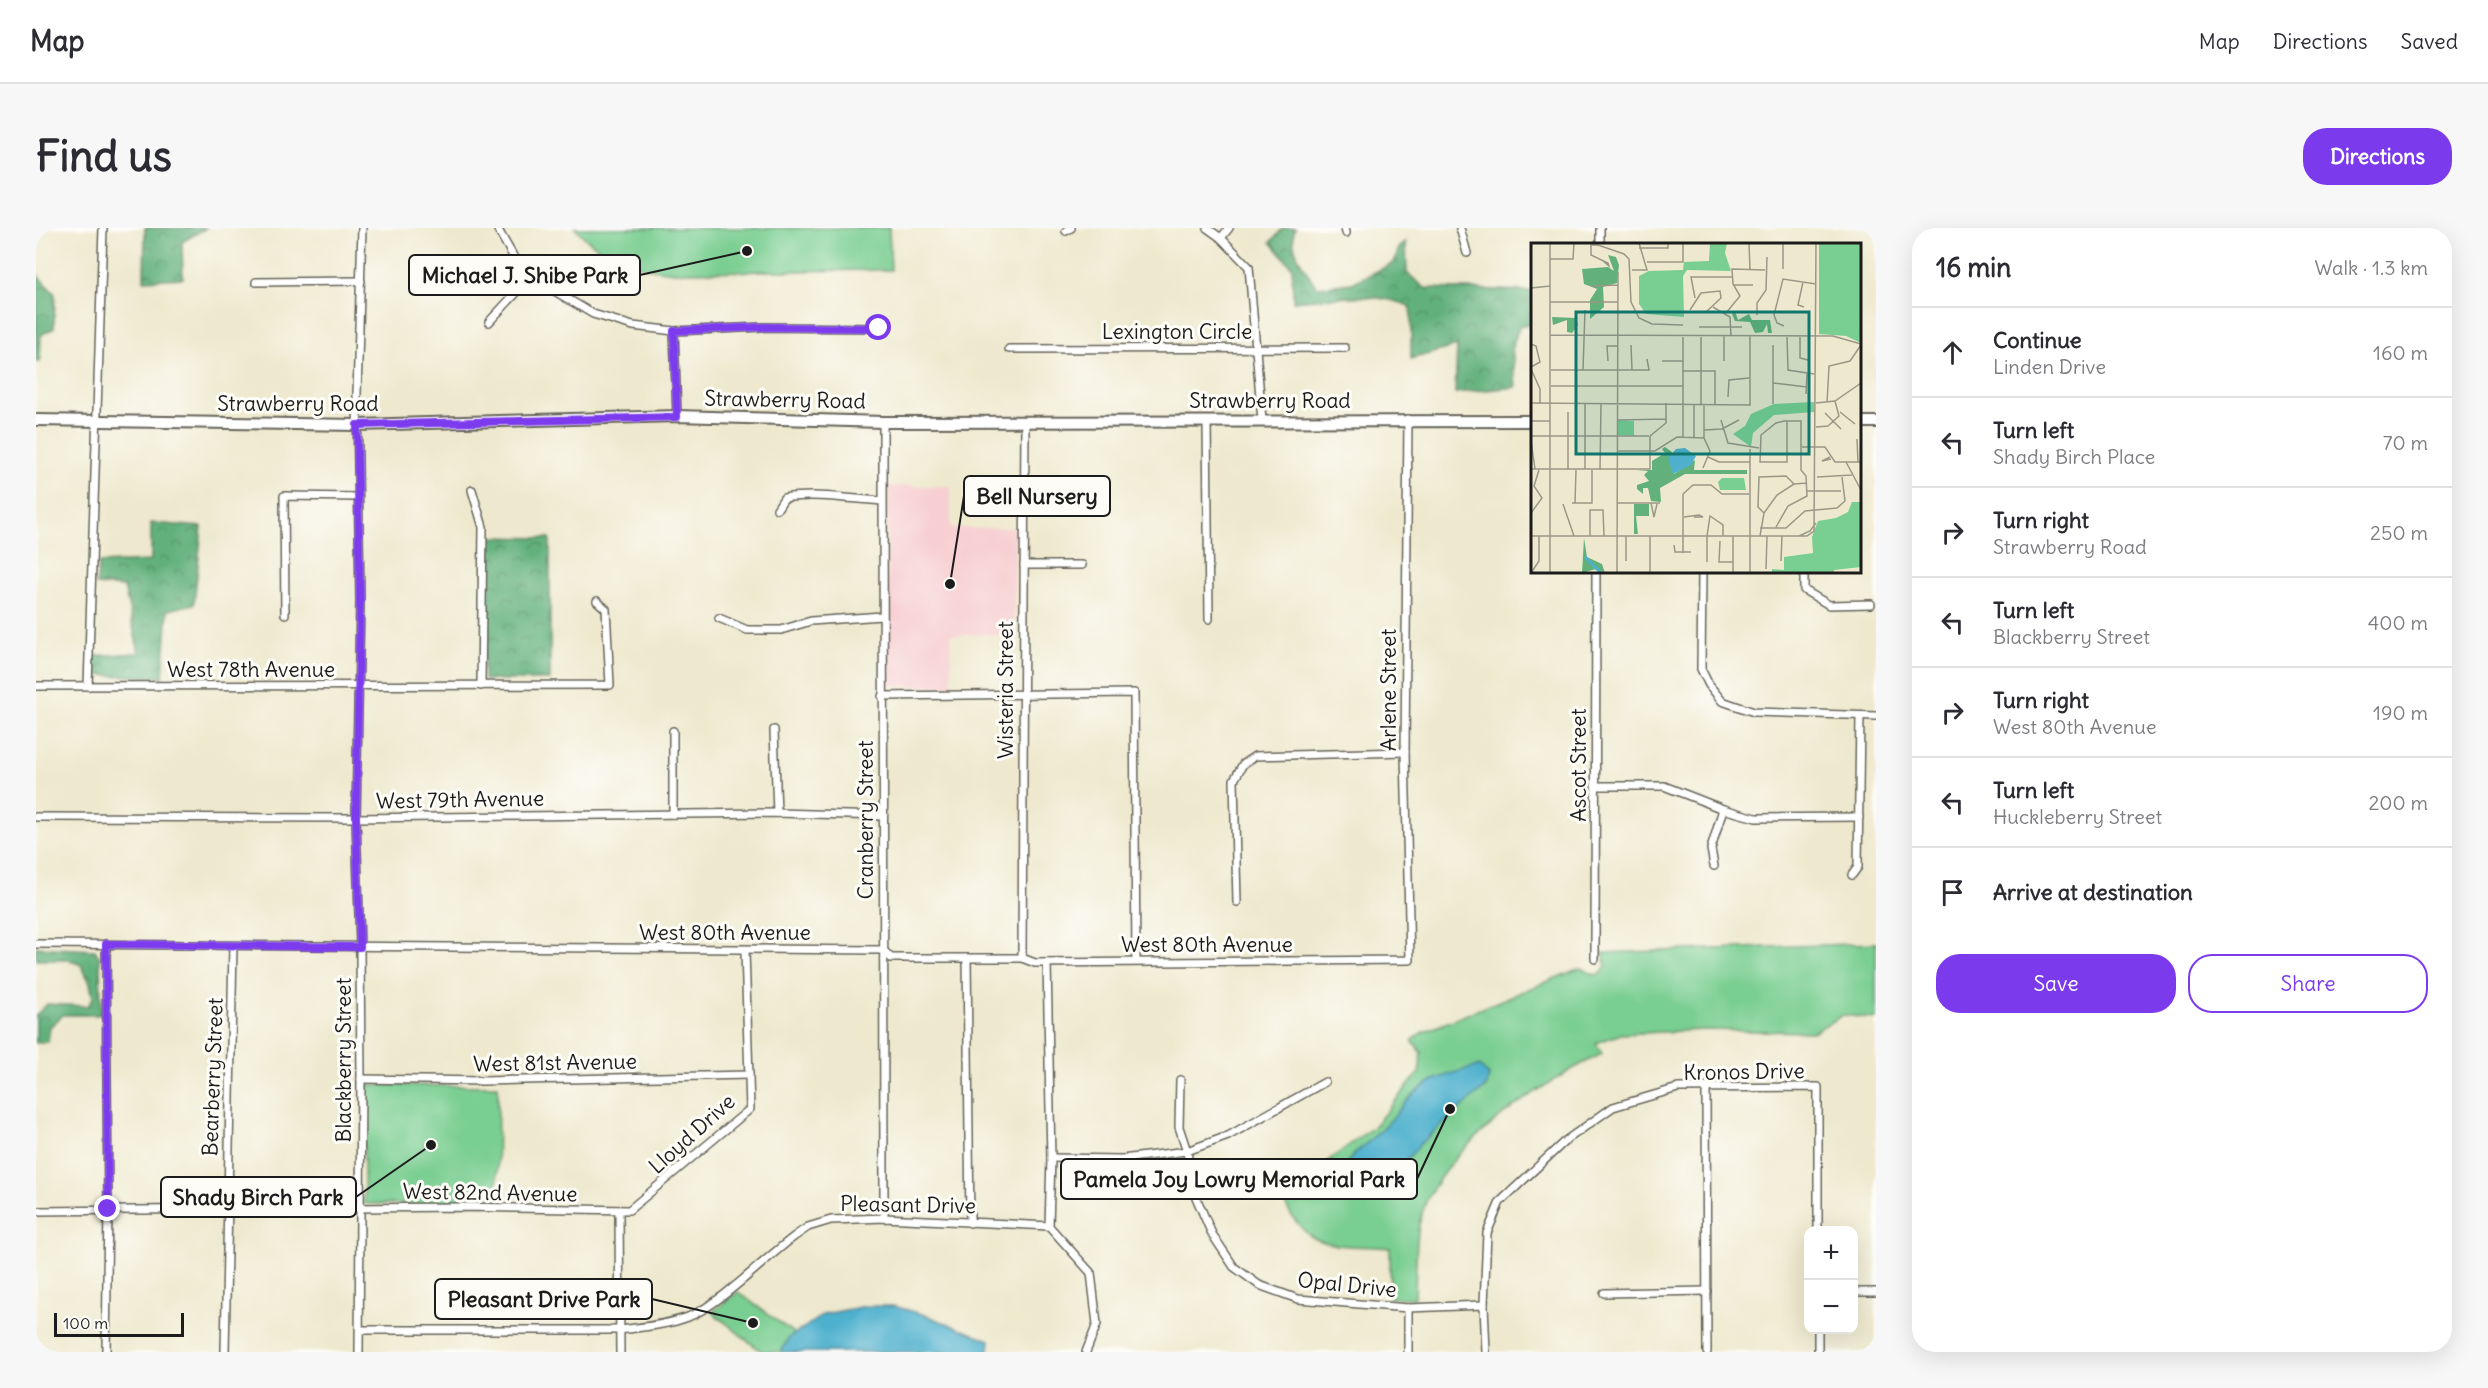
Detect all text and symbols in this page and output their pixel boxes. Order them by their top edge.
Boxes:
text: Map [30,23,84,59]
text: Map [2199,28,2240,55]
text: Directions [2273,28,2367,55]
text: Saved [2400,28,2458,55]
button: Directions [2303,128,2452,185]
text: Find us [36,130,172,182]
inset map [1531,243,1861,573]
text: 16 min [1936,251,2011,284]
callout: Michael J. Shibe Park [409,255,640,295]
text: Walk · 1.3 km [2314,255,2428,280]
text: Michael J. Shibe Park [422,261,628,289]
route start [865,314,891,340]
street label: Lexington Circle [1102,318,1252,345]
text: Continue [1993,326,2082,354]
icon: ahead [1936,336,1969,369]
text: 160 m [2373,340,2428,365]
text: Linden Drive [1993,354,2106,379]
street label: Strawberry Road [704,385,866,414]
street label: Strawberry Road [1189,387,1351,414]
street label: Strawberry Road [217,390,379,417]
text: Turn left [1993,416,2074,444]
icon: left [1936,426,1969,459]
text: 70 m [2383,430,2428,455]
text: Shady Birch Place [1993,444,2155,469]
callout: Bell Nursery [964,476,1110,516]
text: Bell Nursery [976,482,1098,510]
text: Turn right [1993,506,2089,534]
icon: right [1936,516,1969,549]
text: 250 m [2370,520,2428,545]
text: Strawberry Road [1993,534,2147,559]
text: Turn left [1993,596,2074,624]
icon: left [1936,606,1969,639]
text: 400 m [2368,610,2428,635]
street label: Wisteria Street [992,621,1019,759]
text: Blackberry Street [1993,624,2150,649]
street label: Arlene Street [1375,629,1402,751]
street label: West 78th Avenue [167,656,335,683]
text: Turn right [1993,686,2089,714]
icon: right [1936,696,1969,729]
text: 190 m [2373,700,2428,725]
street label: Ascot Street [1565,708,1592,822]
text: West 80th Avenue [1993,714,2157,739]
street label: Cranberry Street [852,740,879,900]
text: Turn left [1993,776,2074,804]
street label: West 79th Avenue [376,785,544,814]
icon: left [1936,786,1969,819]
text: 200 m [2368,790,2428,815]
text: Huckleberry Street [1993,804,2162,829]
icon: arrive [1936,876,1969,909]
text: Arrive at destination [1993,878,2193,906]
street label: West 80th Avenue [639,919,811,946]
street label: West 80th Avenue [1121,931,1293,958]
button: Save [1936,954,2176,1013]
button: Share [2188,954,2428,1013]
street label: Blackberry Street [330,978,357,1142]
street label: Bearberry Street [196,997,229,1157]
street label: West 81st Avenue [473,1048,637,1077]
street label: Kronos Drive [1683,1057,1805,1086]
street label: Lloyd Drive [643,1088,740,1179]
callout: Pamela Joy Lowry Memorial Park [1061,1159,1417,1199]
text: Pamela Joy Lowry Memorial Park [1073,1165,1405,1193]
callout: Shady Birch Park [161,1177,356,1217]
street label: West 82nd Avenue [402,1177,578,1208]
text: Shady Birch Park [173,1183,343,1211]
street label: Pleasant Drive [840,1190,976,1219]
route end [94,1195,120,1221]
map controls [1804,1226,1858,1334]
button: + [1804,1226,1858,1280]
street label: Opal Drive [1296,1266,1398,1303]
callout: Pleasant Drive Park [435,1279,652,1319]
button: − [1804,1280,1858,1334]
text: Pleasant Drive Park [447,1285,641,1313]
scale bar [54,1310,184,1338]
text: 100 m [63,1313,108,1333]

